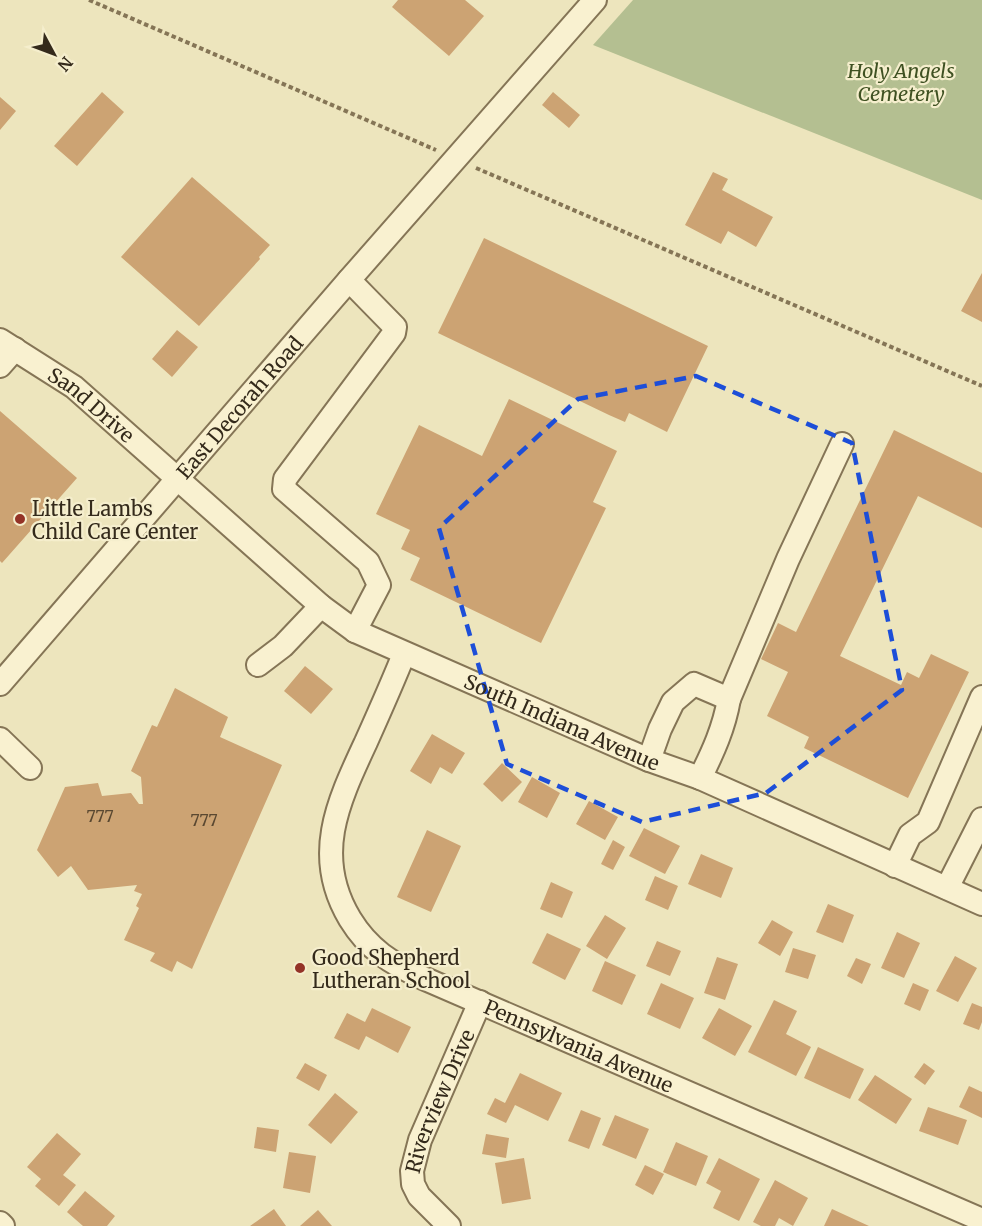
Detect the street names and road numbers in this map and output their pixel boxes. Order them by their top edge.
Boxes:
street label: East Decorah Road [171,331,308,483]
street label: Sand Drive [44,361,140,447]
street label: South Indiana Avenue [461,668,663,775]
street label: Pennsylvania Avenue [480,994,677,1097]
street label: Riverview Drive [400,1025,479,1176]

